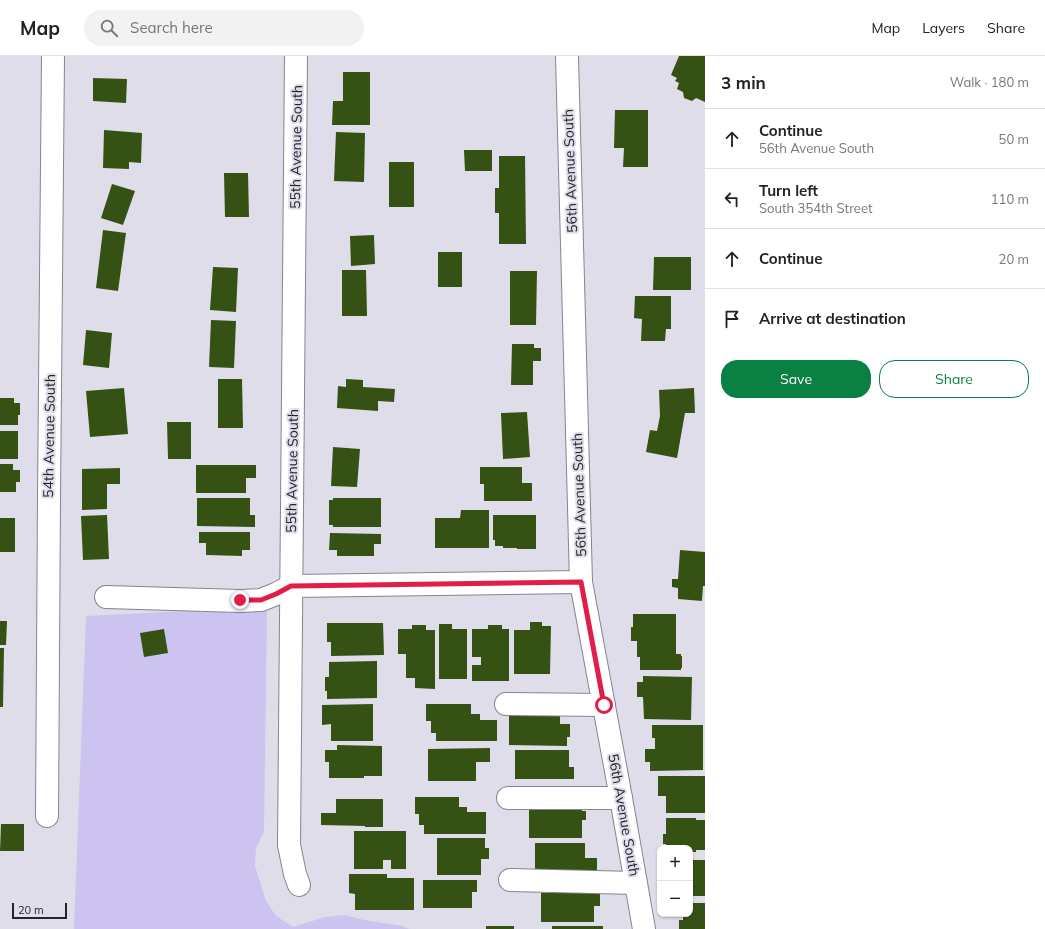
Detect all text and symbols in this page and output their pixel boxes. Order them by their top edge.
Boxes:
search box [84,10,364,46]
text: Map [20,16,60,40]
icon: search [98,17,120,39]
text: Search here [130,18,213,37]
text: Map [871,19,900,37]
text: Layers [922,19,965,37]
text: Share [987,19,1025,37]
text: 3 min [721,72,766,93]
text: Walk · 180 m [950,74,1029,90]
street label: 55th Avenue South [286,85,306,209]
street label: 56th Avenue South [559,109,581,233]
text: Continue [759,121,822,140]
icon: ahead [721,128,743,150]
text: 50 m [999,131,1029,147]
text: 56th Avenue South [759,140,874,156]
text: Turn left [759,181,818,200]
icon: left [721,188,743,210]
text: 110 m [991,191,1029,207]
text: South 354th Street [759,200,873,216]
icon: ahead [721,248,743,270]
text: Continue [759,249,822,268]
text: 20 m [999,251,1029,267]
icon: arrive [721,308,743,330]
text: Arrive at destination [759,309,906,328]
button: Save [721,360,871,398]
button: Share [879,360,1029,398]
street label: 54th Avenue South [39,374,59,498]
street label: 55th Avenue South [282,409,302,533]
street label: 56th Avenue South [568,433,590,557]
route end [231,591,249,609]
route start [595,696,613,714]
street label: 56th Avenue South [604,752,644,878]
map controls [657,845,693,917]
button: + [657,845,693,881]
button: − [657,881,693,917]
scale bar [12,901,67,920]
text: 20 m [18,903,44,917]

